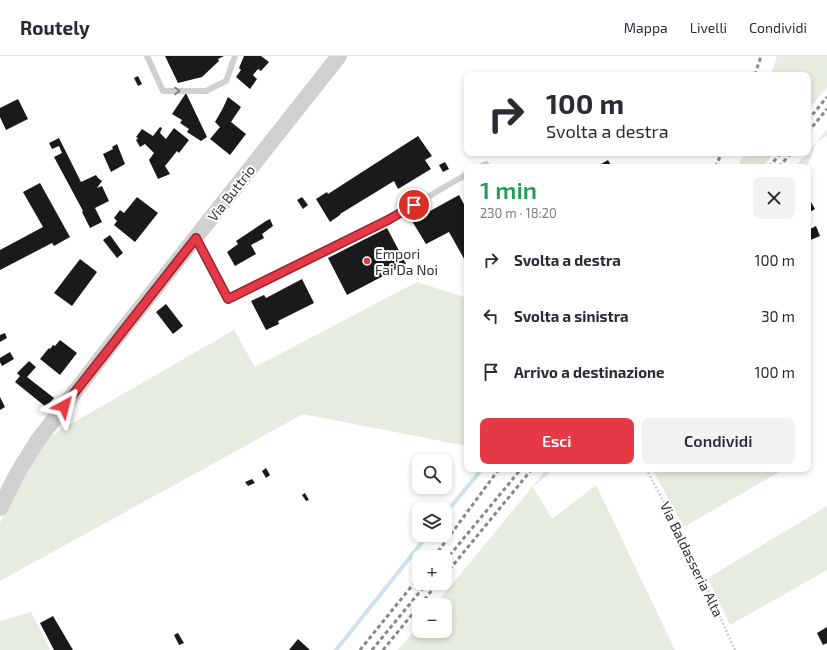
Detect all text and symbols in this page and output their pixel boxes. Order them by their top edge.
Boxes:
text: Routely [20,16,90,39]
text: Mappa [624,19,668,36]
text: Livelli [690,19,727,36]
text: Condividi [749,19,807,36]
text: 100 m [546,86,624,120]
one-way arrow [174,87,180,95]
icon: right [480,88,532,140]
text: Svolta a destra [546,120,669,142]
street label: Via Buttrio [204,161,258,225]
text: 1 min [480,175,537,204]
button: close [753,177,795,219]
pin [397,188,431,222]
icon: arrive [403,194,425,216]
text: 230 m · 18:20 [480,205,557,221]
place label: Empori Fai Da Noi [375,245,438,278]
icon: right [480,249,502,271]
text: Svolta a destra [514,251,621,269]
text: 100 m [754,251,795,269]
marker: Empori Fai Da Noi [362,256,372,266]
icon: left [480,305,502,327]
text: Svolta a sinistra [514,307,629,325]
text: 30 m [761,307,795,325]
icon: arrive [480,361,502,383]
text: Arrivo a destinazione [514,363,665,381]
text: 100 m [754,363,795,381]
position arrow [43,385,85,427]
button: Esci [480,418,634,464]
button: Condividi [642,418,795,464]
map controls [412,454,452,638]
button: search [412,454,452,494]
street label: Via Baldasseria Alta [657,499,727,619]
button: layers [412,502,452,542]
button: + [412,550,452,590]
button: − [412,598,452,638]

